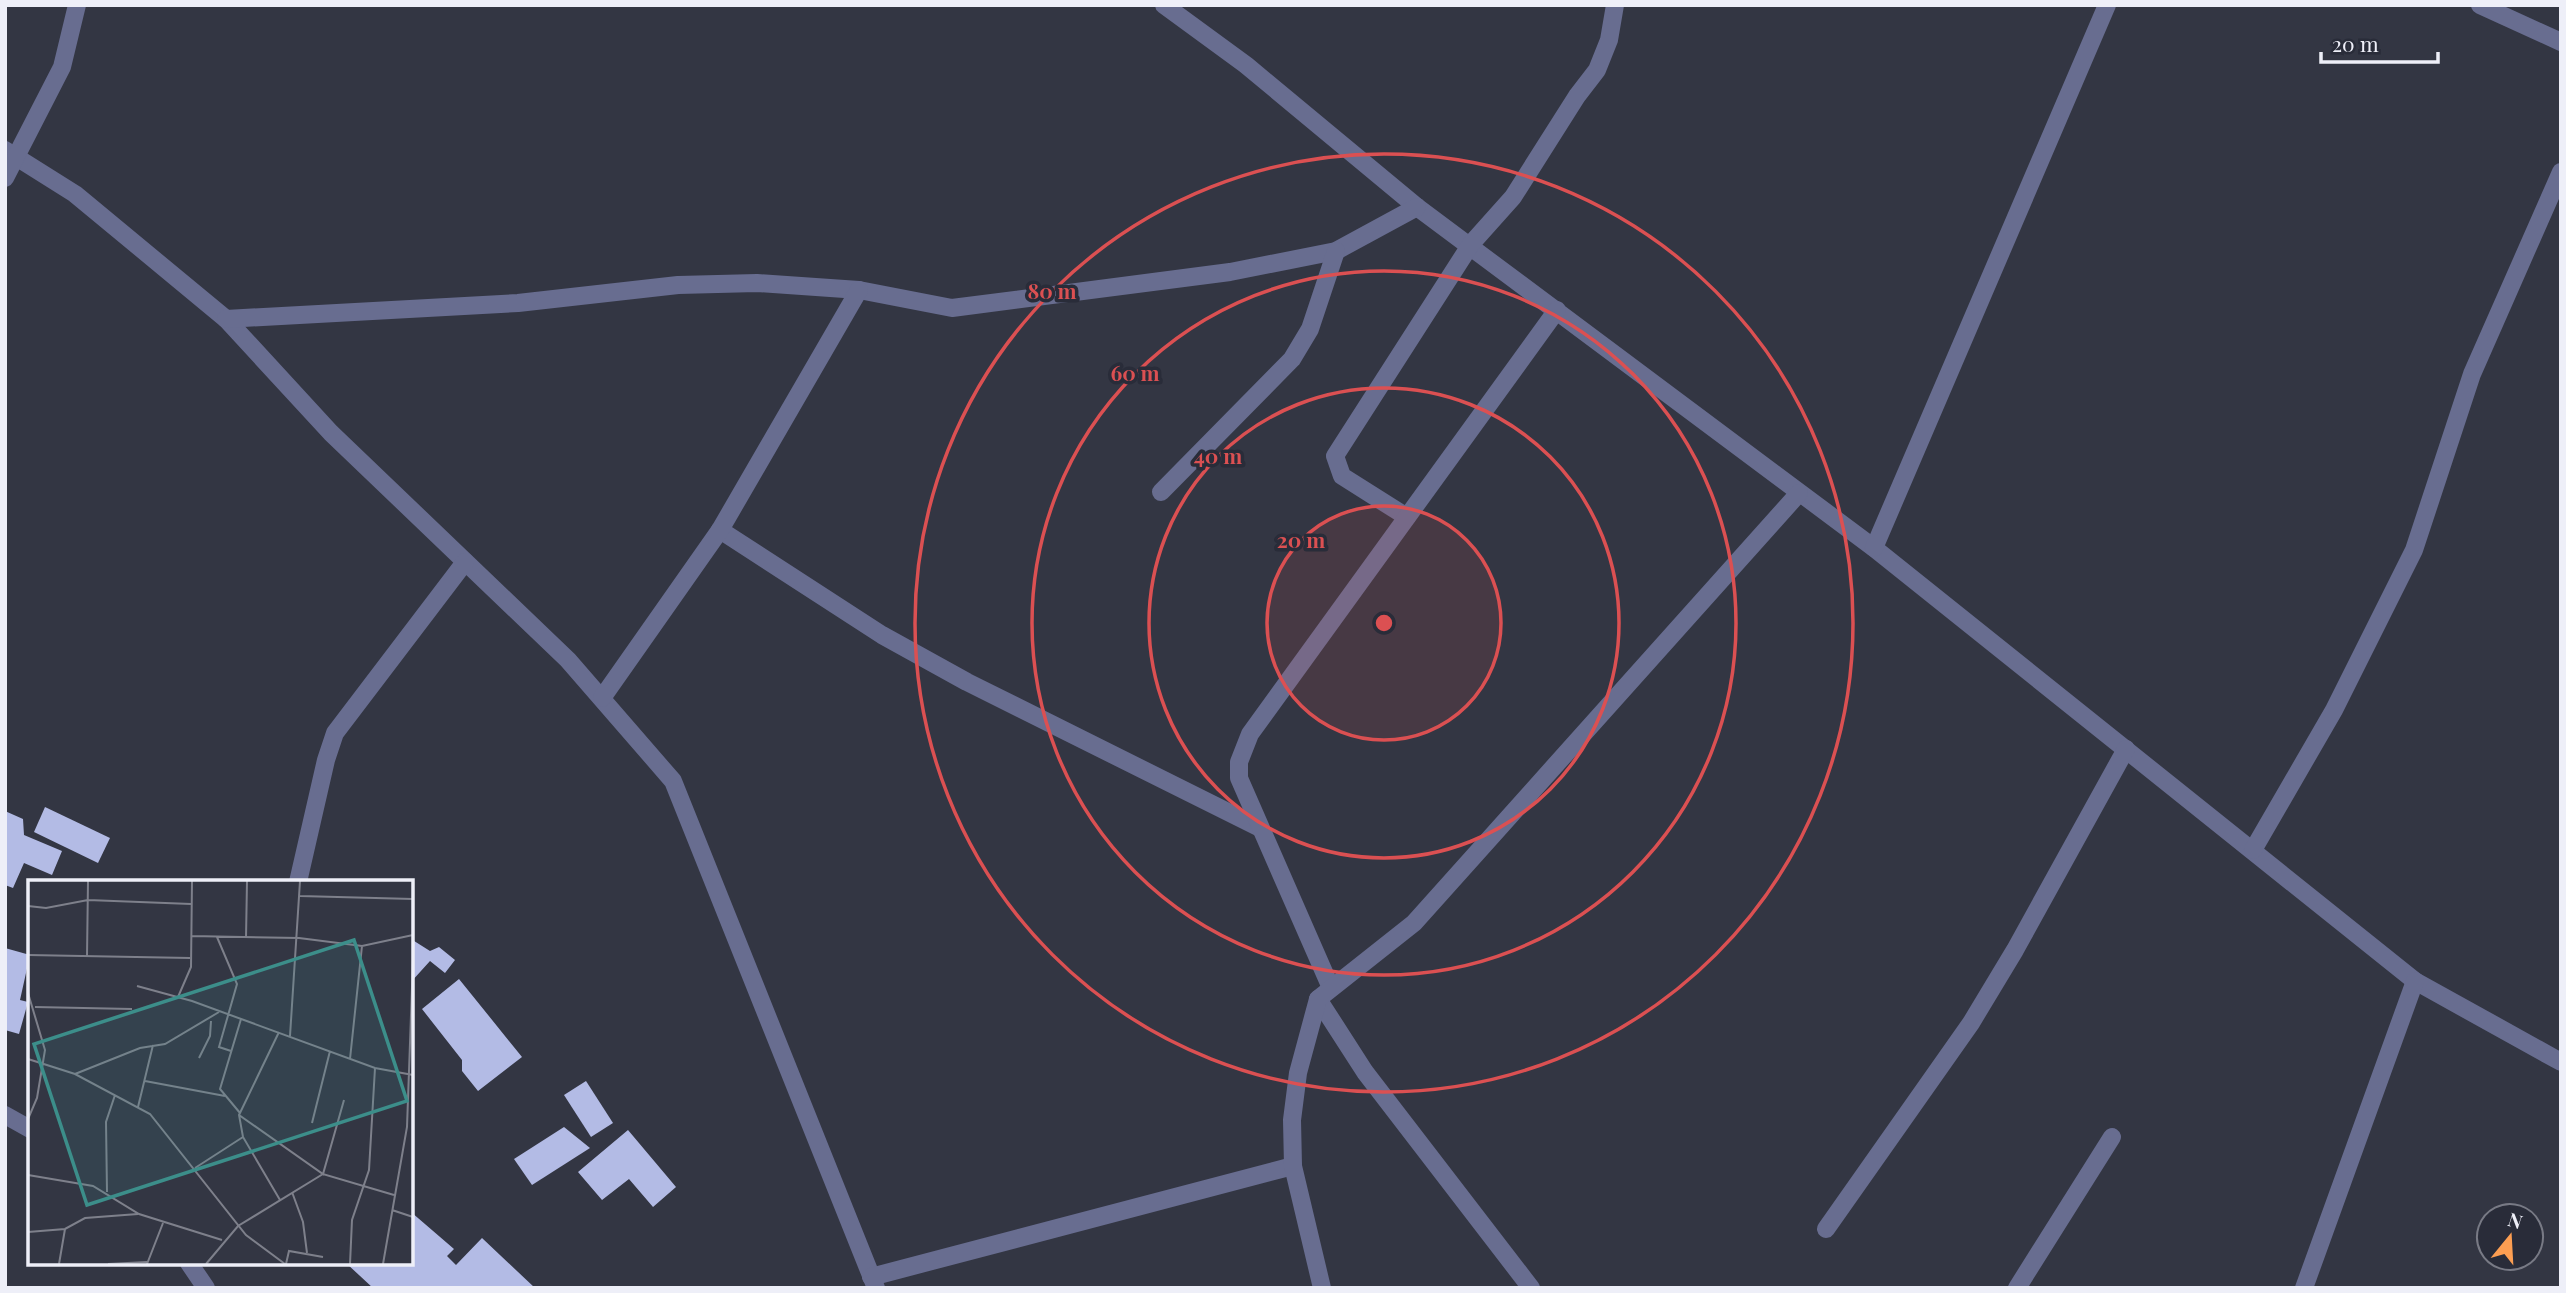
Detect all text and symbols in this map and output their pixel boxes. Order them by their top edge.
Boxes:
scale bar [2321,21,2438,65]
text: 20 m [2332,29,2379,57]
text: 80 m [1027,276,1077,304]
text: 60 m [1110,358,1160,386]
text: 40 m [1194,441,1242,469]
text: 20 m [1277,525,1325,553]
centre of rings [1372,611,1396,635]
inset map [28,880,413,1265]
north arrow [2475,1202,2545,1272]
text: N [2505,1205,2526,1234]

